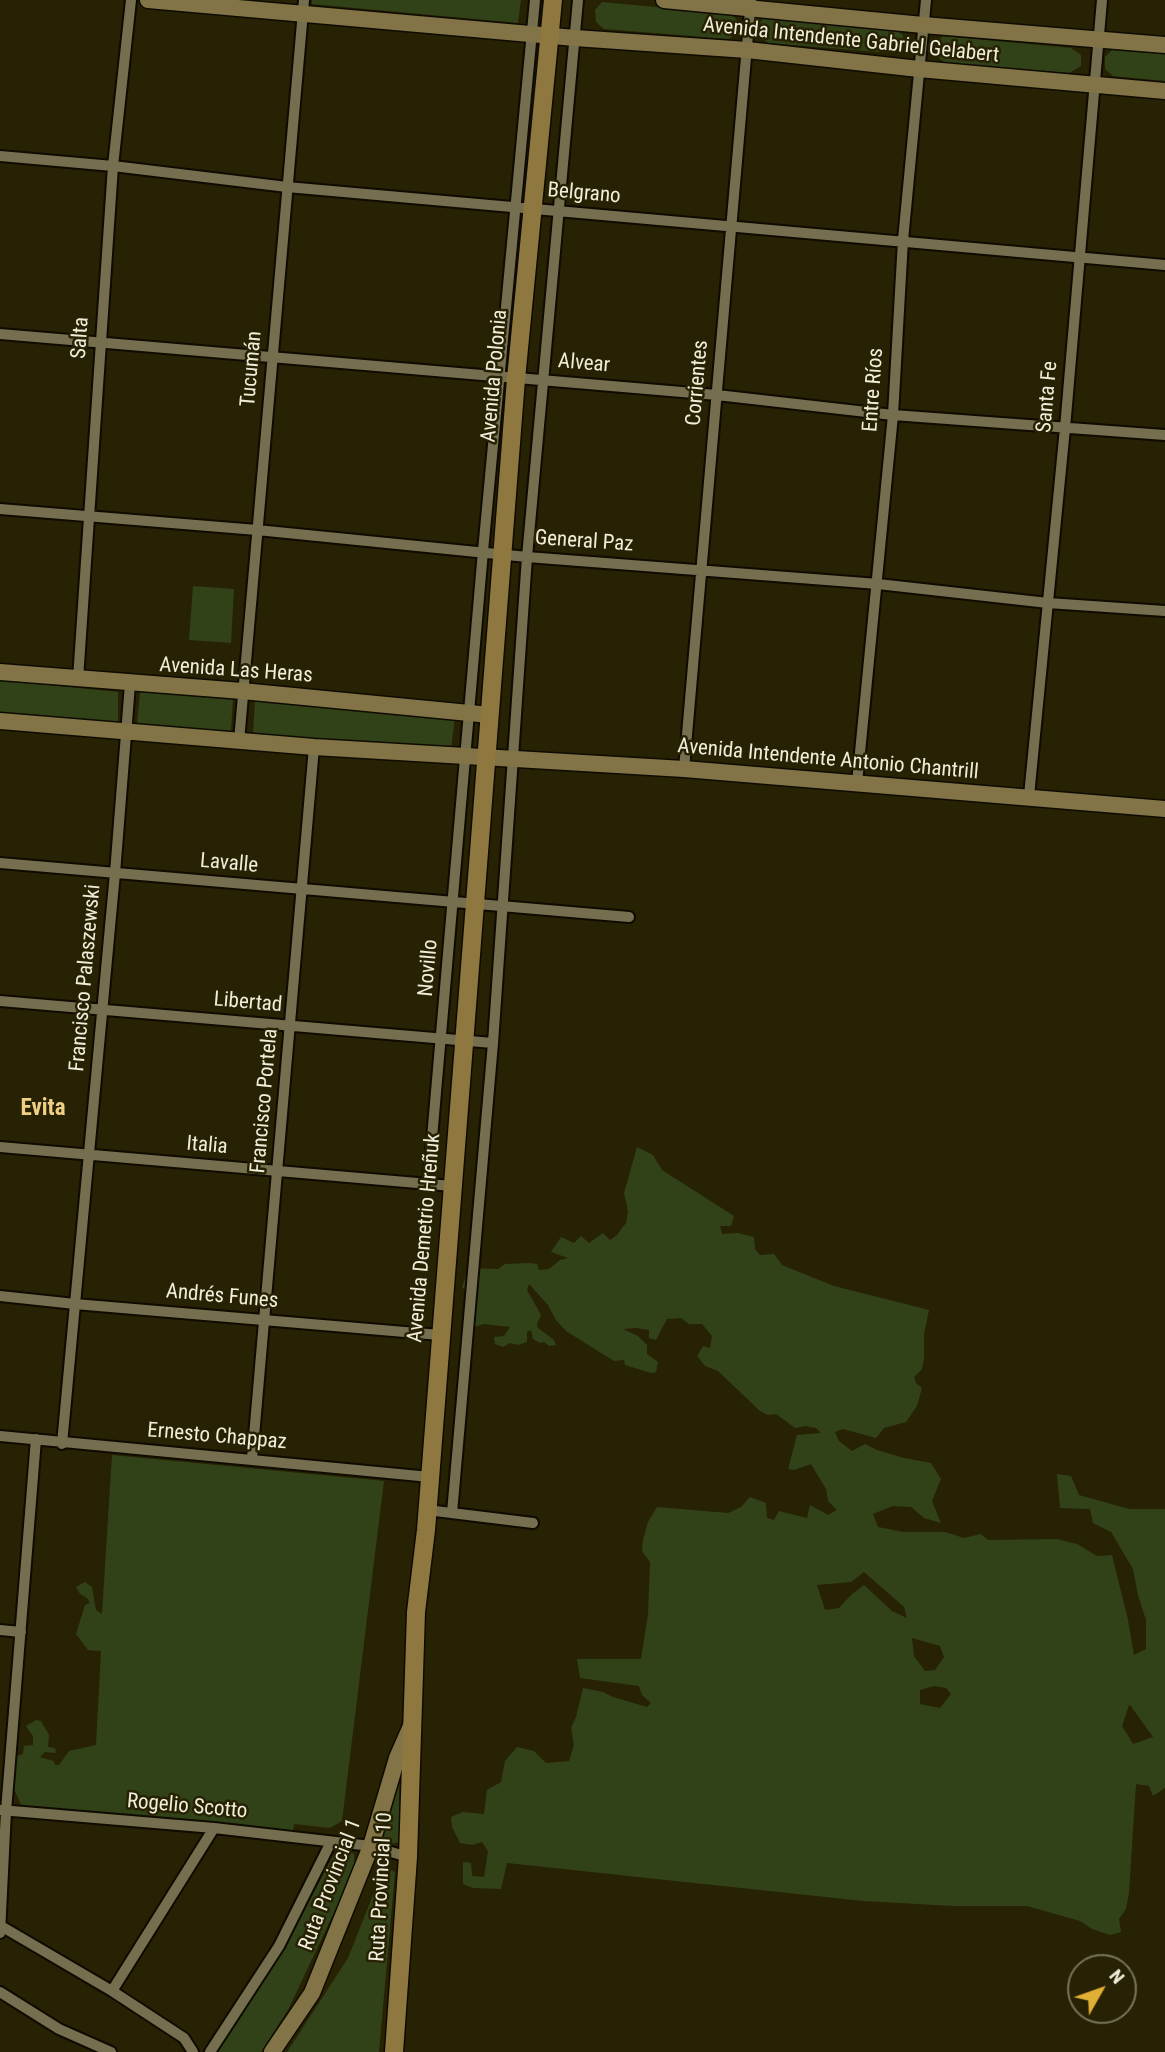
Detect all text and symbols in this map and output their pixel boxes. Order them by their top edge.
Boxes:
street label: Avenida Intendente Gabriel Gelabert [702,13,1000,69]
street label: Belgrano [546,178,622,210]
street label: Avenida Polonia [477,309,513,443]
street label: Salta [67,316,95,360]
street label: Tucumán [236,330,268,408]
street label: Corrientes [682,339,714,427]
street label: Entre Ríos [859,347,889,433]
street label: Alvear [557,349,611,379]
street label: Santa Fe [1032,360,1064,434]
street label: General Paz [534,526,634,558]
street label: Avenida Las Heras [159,653,313,689]
street label: Avenida Intendente Antonio Chantrill [676,734,980,786]
street label: Lavalle [199,849,259,879]
street label: Francisco Palaszewski [65,883,107,1073]
street label: Novillo [414,938,444,998]
street label: Libertad [213,987,283,1019]
street label: Francisco Portela [246,1028,284,1174]
district label: Evita [20,1095,66,1123]
street label: Italia [185,1132,229,1160]
street label: Avenida Demetrio Hreñuk [403,1132,447,1344]
street label: Andrés Funes [165,1280,279,1314]
street label: Ernesto Chappaz [146,1418,288,1456]
street label: Rogelio Scotto [126,1789,248,1825]
street label: Ruta Provincial 10 [366,1812,398,1962]
street label: Ruta Provincial 1 [294,1816,368,1954]
north arrow [1067,1954,1137,2024]
text: N [1104,1965,1129,1988]

